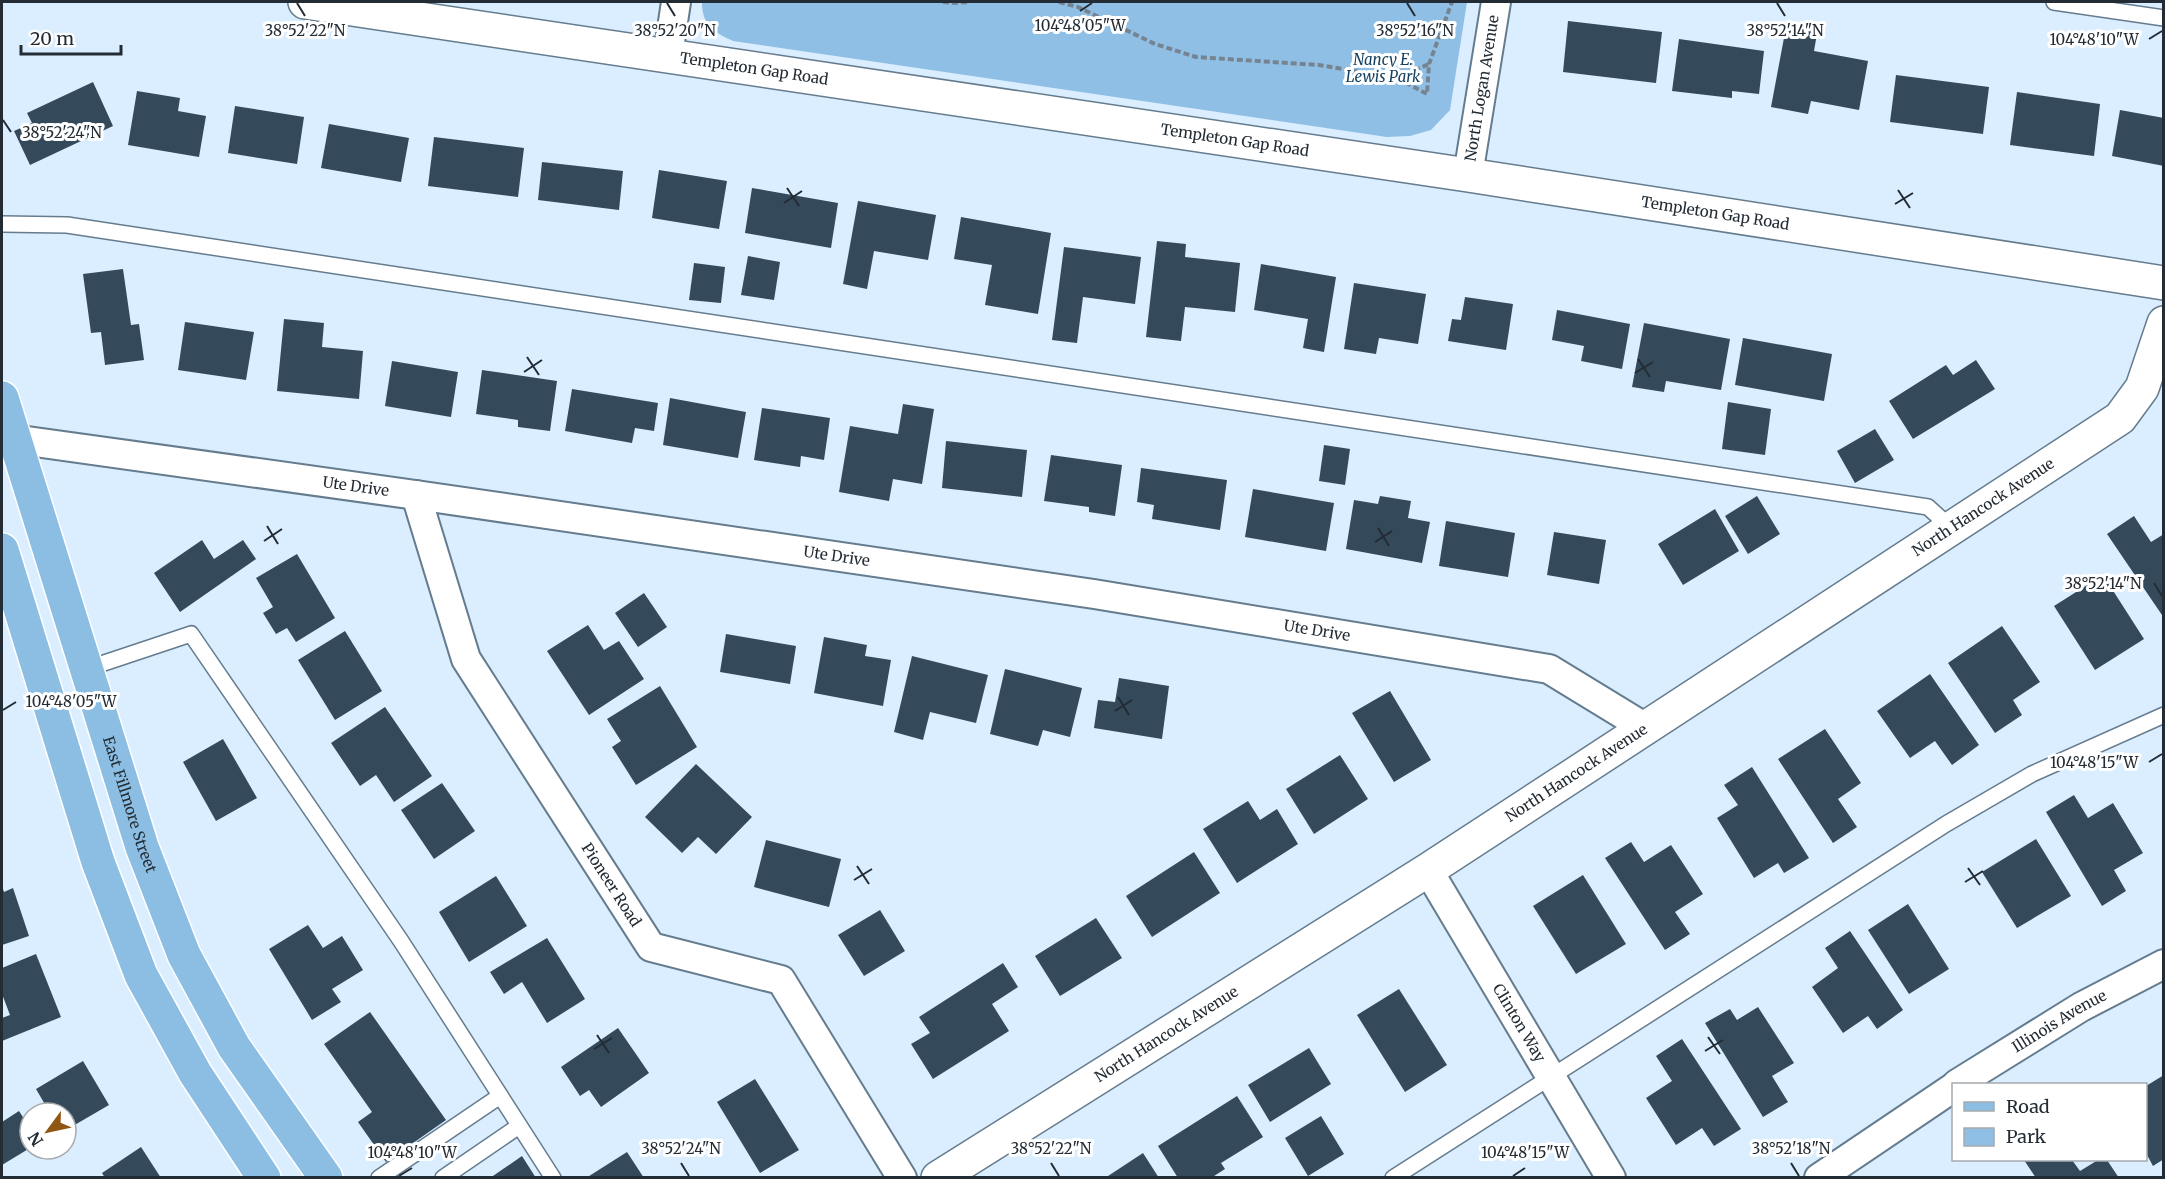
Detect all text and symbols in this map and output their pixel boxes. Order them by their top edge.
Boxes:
street label: North Logan Avenue [1460,13,1503,163]
text: 104°48'05"W [1035,16,1126,35]
scale bar [21,18,122,56]
text: 38°52'22"N [265,21,346,40]
text: 38°52'20"N [634,21,716,40]
text: 38°52'16"N [1376,21,1454,40]
text: 38°52'14"N [1746,21,1824,40]
text: 20 m [30,27,74,50]
text: 104°48'10"W [2049,30,2140,49]
street label: Templeton Gap Road [679,48,830,89]
park label: Nancy E. Lewis Park [1346,50,1421,86]
street label: Templeton Gap Road [1159,119,1310,160]
text: 38°52'24"N [22,123,102,142]
street label: Templeton Gap Road [1640,192,1791,234]
street label: North Hancock Avenue [1908,453,2058,560]
street label: Ute Drive [321,472,390,500]
street label: Ute Drive [802,542,871,570]
text: 38°52'14"N [2064,574,2142,593]
street label: Ute Drive [1282,615,1352,645]
text: 104°48'05"W [26,692,117,711]
street label: North Hancock Avenue [1501,719,1651,826]
street label: East Fillmore Street [99,734,161,875]
text: 104°48'15"W [2050,753,2139,772]
street label: Pioneer Road [578,839,645,930]
street label: Clinton Way [1489,980,1550,1066]
street label: North Hancock Avenue [1091,982,1242,1086]
street label: Illinois Avenue [2008,985,2110,1057]
legend [1952,1083,2147,1161]
text: Road [2006,1095,2050,1118]
north arrow [18,1101,78,1161]
text: Park [2006,1125,2047,1148]
text: N [23,1128,47,1150]
text: 38°52'24"N [641,1139,721,1158]
text: 38°52'22"N [1011,1139,1092,1158]
text: 38°52'18"N [1752,1139,1831,1158]
text: 104°48'10"W [367,1143,458,1162]
text: 104°48'15"W [1481,1143,1570,1162]

